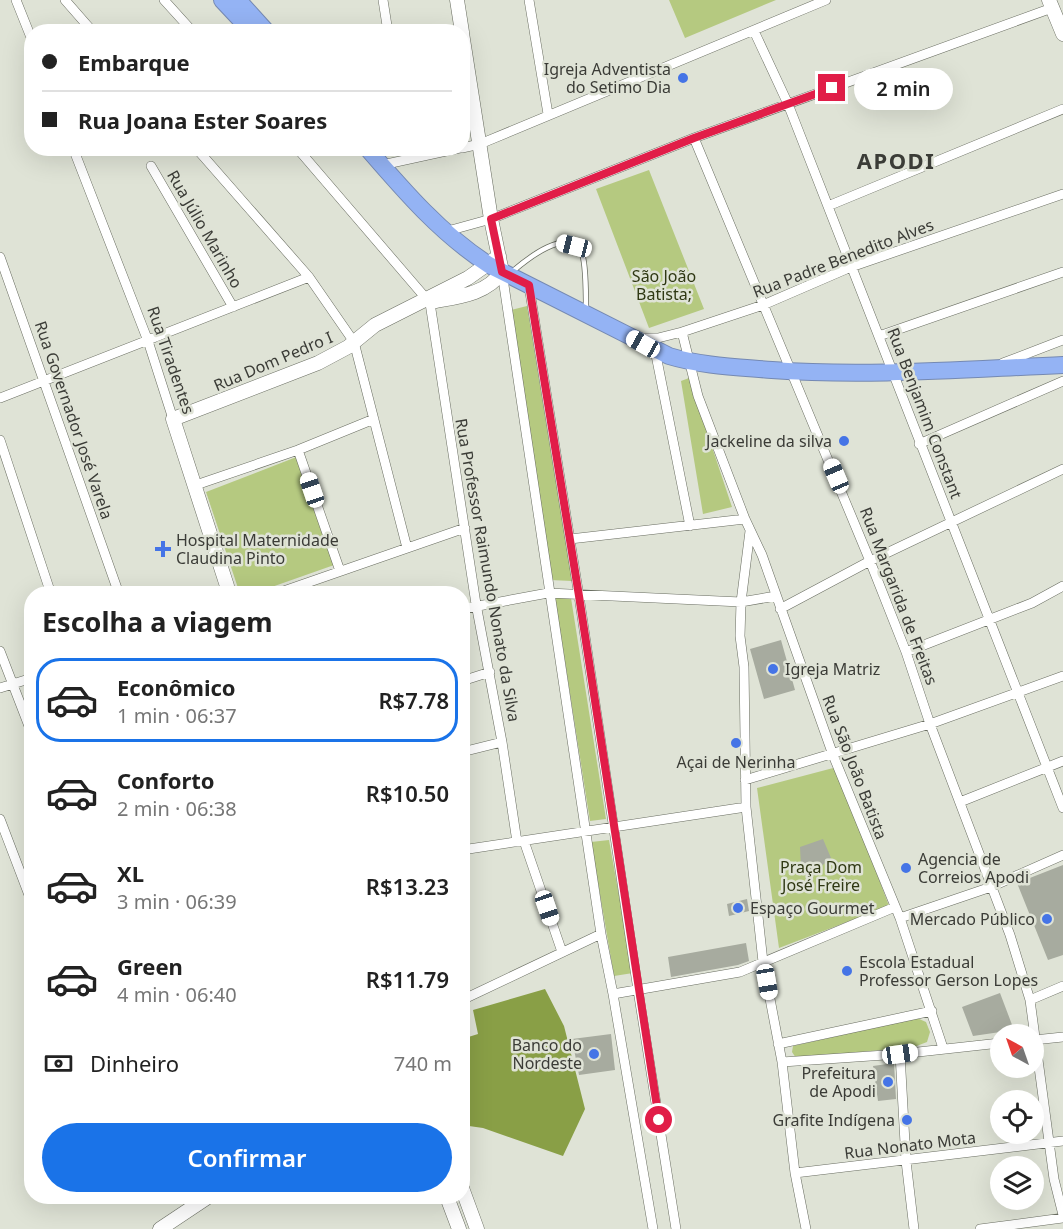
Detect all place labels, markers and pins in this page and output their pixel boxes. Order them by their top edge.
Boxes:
place label: Igreja Adventista do Setimo Dia [544,58,671,98]
marker: Igreja Adventista do Setimo Dia [676,71,690,85]
place label: Jackeline da silva [704,430,832,452]
marker: Jackeline da silva [837,434,851,448]
place label: Hospital Maternidade Claudina Pinto [176,529,339,569]
marker: Hospital Maternidade Claudina Pinto [154,540,172,558]
place label: Igreja Matriz [785,658,880,680]
marker: Igreja Matriz [766,662,780,676]
marker: Açai de Nerinha [729,736,743,750]
place label: Açai de Nerinha [677,751,795,773]
place label: Agencia de Correios Apodi [918,848,1029,888]
marker: Agencia de Correios Apodi [899,861,913,875]
place label: Espaço Gourmet [750,897,875,919]
marker: Espaço Gourmet [731,901,745,915]
place label: Mercado Público [910,908,1035,930]
marker: Mercado Público [1040,912,1054,926]
place label: Escola Estadual Professor Gerson Lopes [859,951,1038,991]
marker: Escola Estadual Professor Gerson Lopes [840,964,854,978]
place label: Banco do Nordeste [512,1034,582,1074]
marker: Banco do Nordeste [587,1047,601,1061]
place label: Prefeitura de Apodi [801,1062,876,1102]
marker: Prefeitura de Apodi [881,1075,895,1089]
place label: Grafite Indígena [772,1109,895,1131]
marker: Grafite Indígena [900,1113,914,1127]

